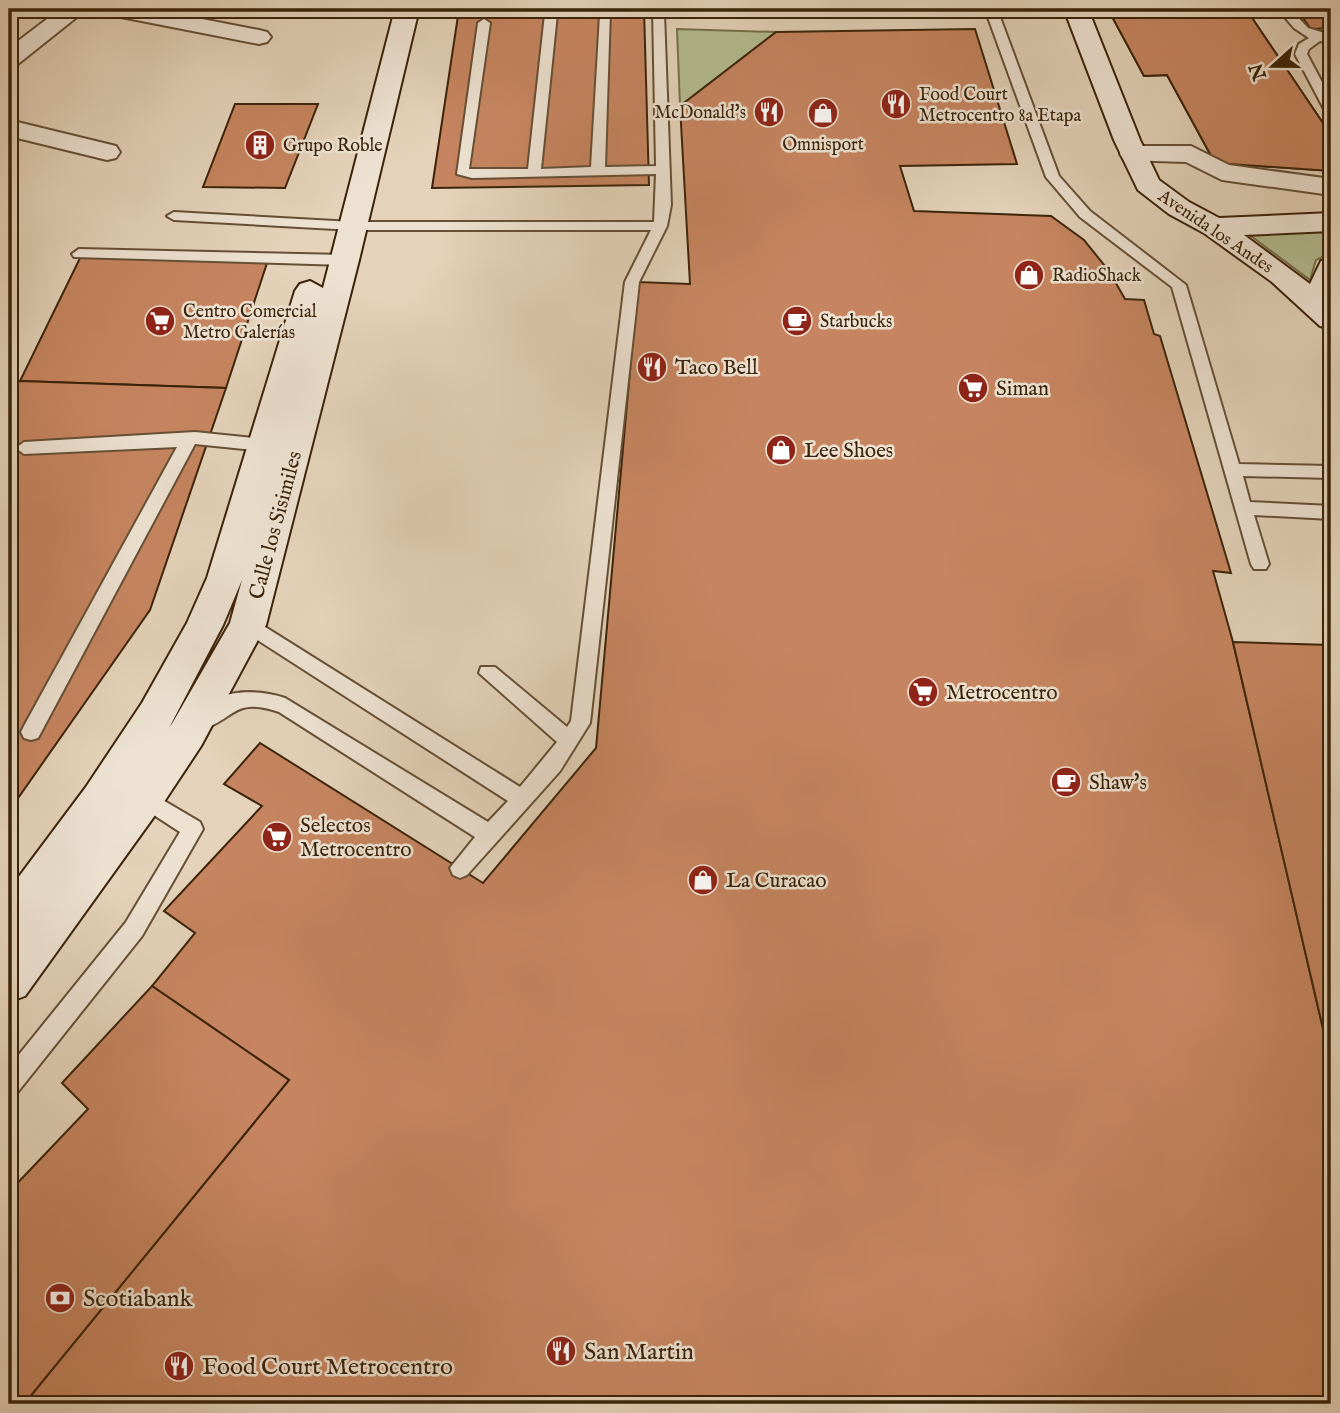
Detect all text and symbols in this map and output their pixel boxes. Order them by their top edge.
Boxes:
north arrow [1238,32,1308,102]
text: N [1245,59,1274,84]
place label: Food Court Metrocentro 8a Etapa [919,84,1081,128]
restaurant icon: Food Court Metrocentro 8a Etapa [879,87,913,121]
restaurant icon: McDonald's [752,95,786,129]
shop icon: Omnisport [806,96,840,130]
place label: McDonald's [654,102,746,125]
building icon: Grupo Roble [243,128,277,162]
place label: Omnisport [782,134,864,157]
place label: Grupo Roble [283,135,383,158]
street label: Avenida los Andes [1152,185,1277,279]
shop icon: RadioShack [1012,258,1046,292]
place label: RadioShack [1052,265,1142,288]
place label: Centro Comercial Metro Galerías [183,301,317,345]
supermarket icon: Centro Comercial Metro Galerías [143,304,177,338]
cafe icon: Starbucks [780,304,814,338]
place label: Starbucks [820,311,892,334]
restaurant icon: Taco Bell [635,350,669,384]
place label: Taco Bell [675,355,758,382]
supermarket icon: Siman [956,371,990,405]
place label: Siman [996,376,1049,403]
shop icon: Lee Shoes [764,433,798,467]
place label: Lee Shoes [804,438,893,465]
street label: Calle los Sisimiles [244,448,309,603]
supermarket icon: Metrocentro [906,675,940,709]
place label: Metrocentro [946,680,1057,707]
cafe icon: Shaw's [1049,765,1083,799]
place label: Shaw's [1089,770,1147,797]
place label: Selectos Metrocentro [300,813,411,864]
supermarket icon: Selectos Metrocentro [260,820,294,854]
shop icon: La Curacao [686,863,720,897]
place label: La Curacao [726,868,827,895]
bank icon: Scotiabank [43,1281,77,1315]
place label: Scotiabank [83,1284,193,1315]
restaurant icon: San Martin [544,1334,578,1368]
place label: San Martin [584,1337,694,1368]
restaurant icon: Food Court Metrocentro [162,1349,196,1383]
place label: Food Court Metrocentro [202,1352,453,1383]

